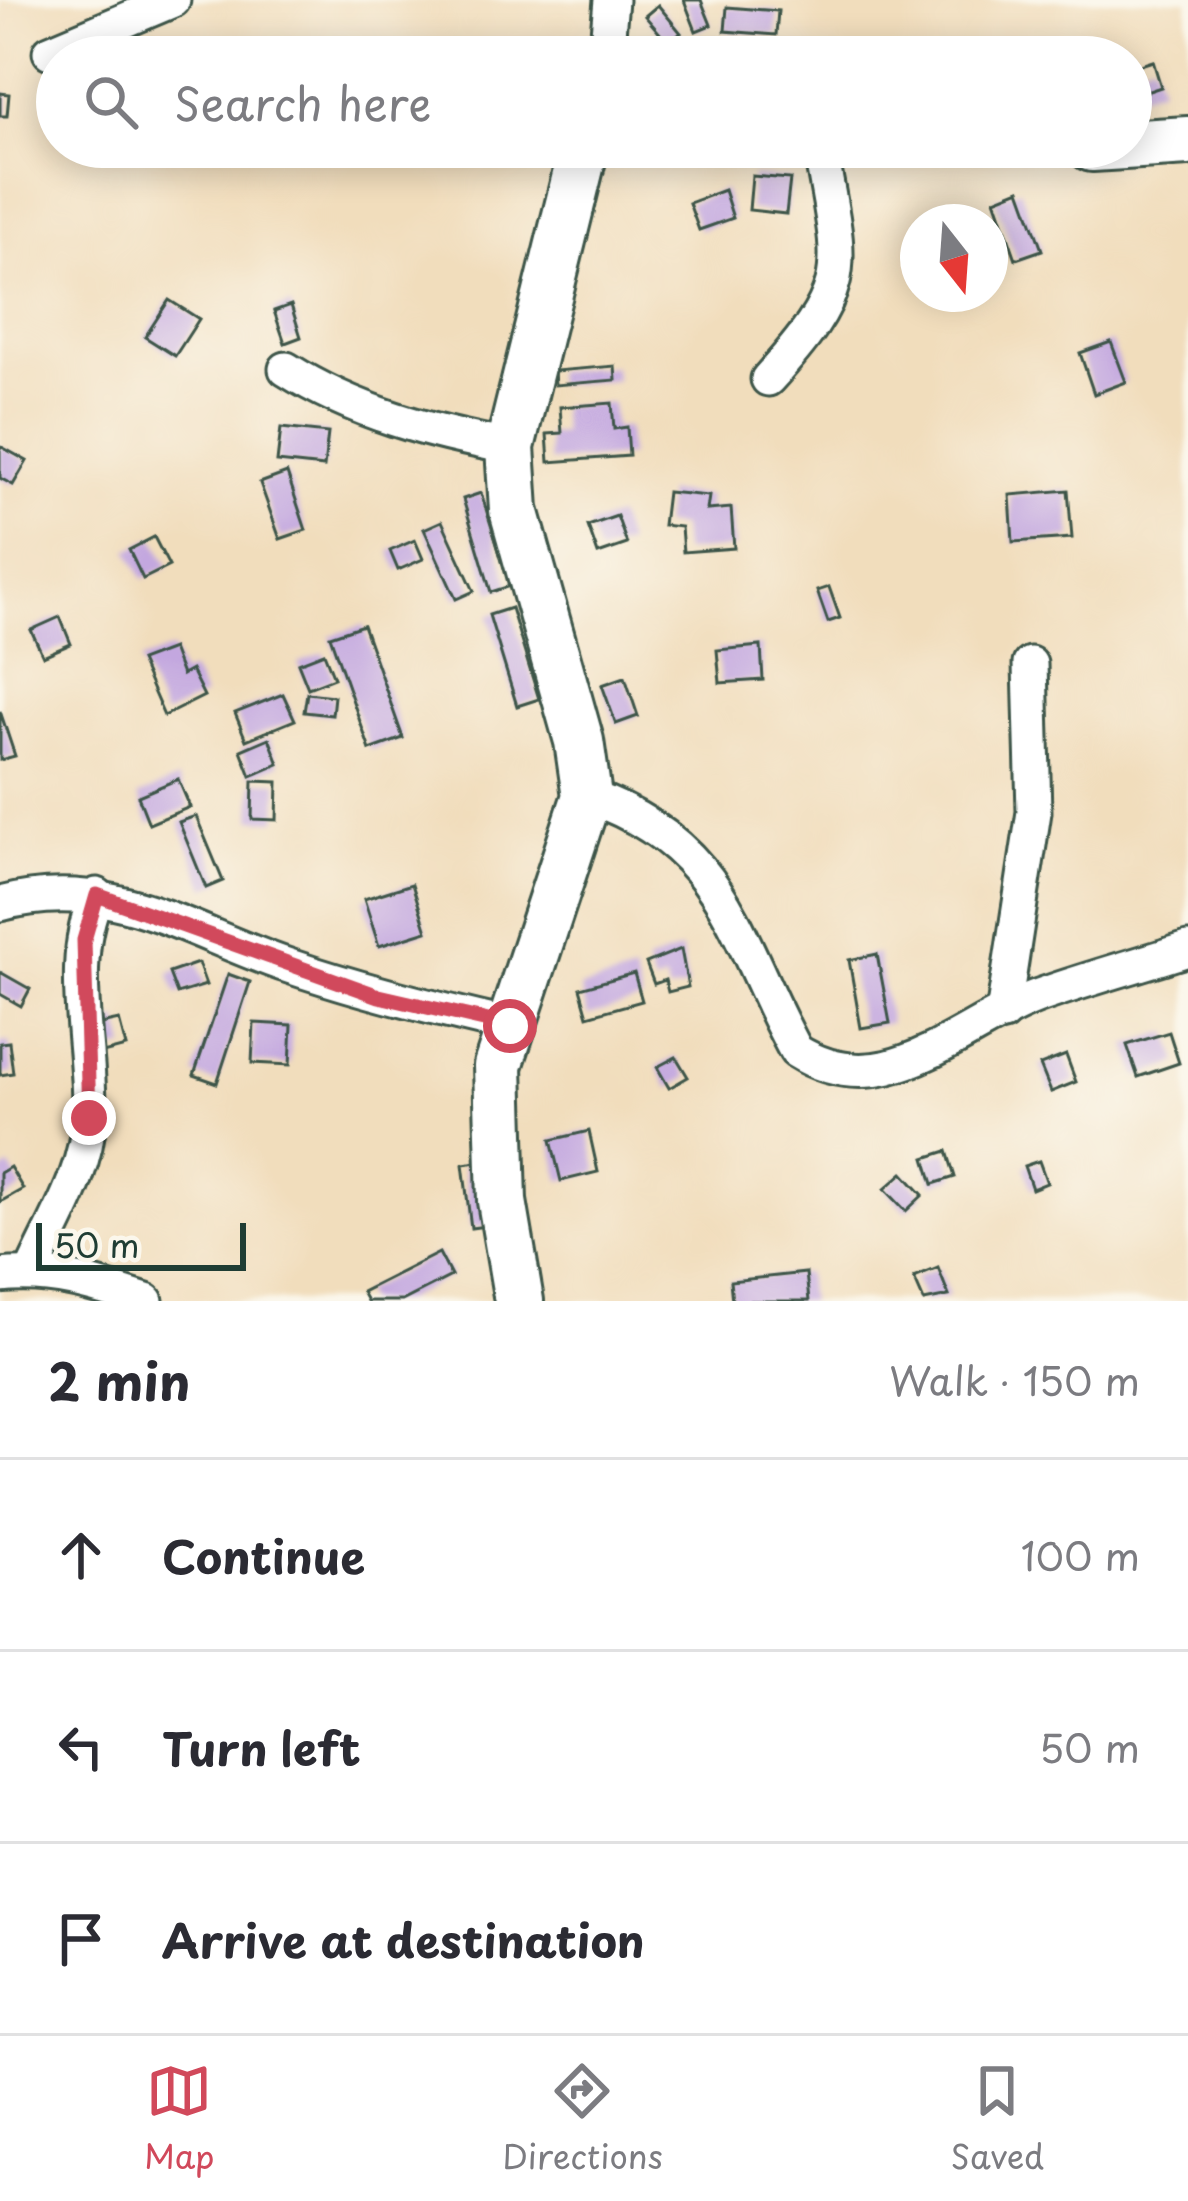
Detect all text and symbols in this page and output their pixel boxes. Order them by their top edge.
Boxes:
search box [36,36,1152,168]
text: Search here [174,68,431,136]
icon: search [78,69,144,135]
north arrow [900,204,1008,312]
route start [483,999,537,1053]
route end [62,1091,116,1145]
scale bar [36,1217,246,1270]
text: 50 m [54,1219,140,1269]
text: 2 min [48,1341,190,1418]
text: Walk · 150 m [889,1350,1140,1409]
text: Continue [162,1521,365,1589]
icon: ahead [48,1522,114,1588]
text: 100 m [1021,1525,1140,1584]
text: Turn left [162,1713,361,1781]
icon: left [48,1714,114,1780]
text: 50 m [1039,1717,1140,1776]
text: Arrive at destination [162,1905,645,1973]
icon: arrive [48,1906,114,1972]
tab: Map [144,2058,214,2180]
tab: Directions [502,2058,663,2180]
tab: Saved [950,2058,1044,2180]

